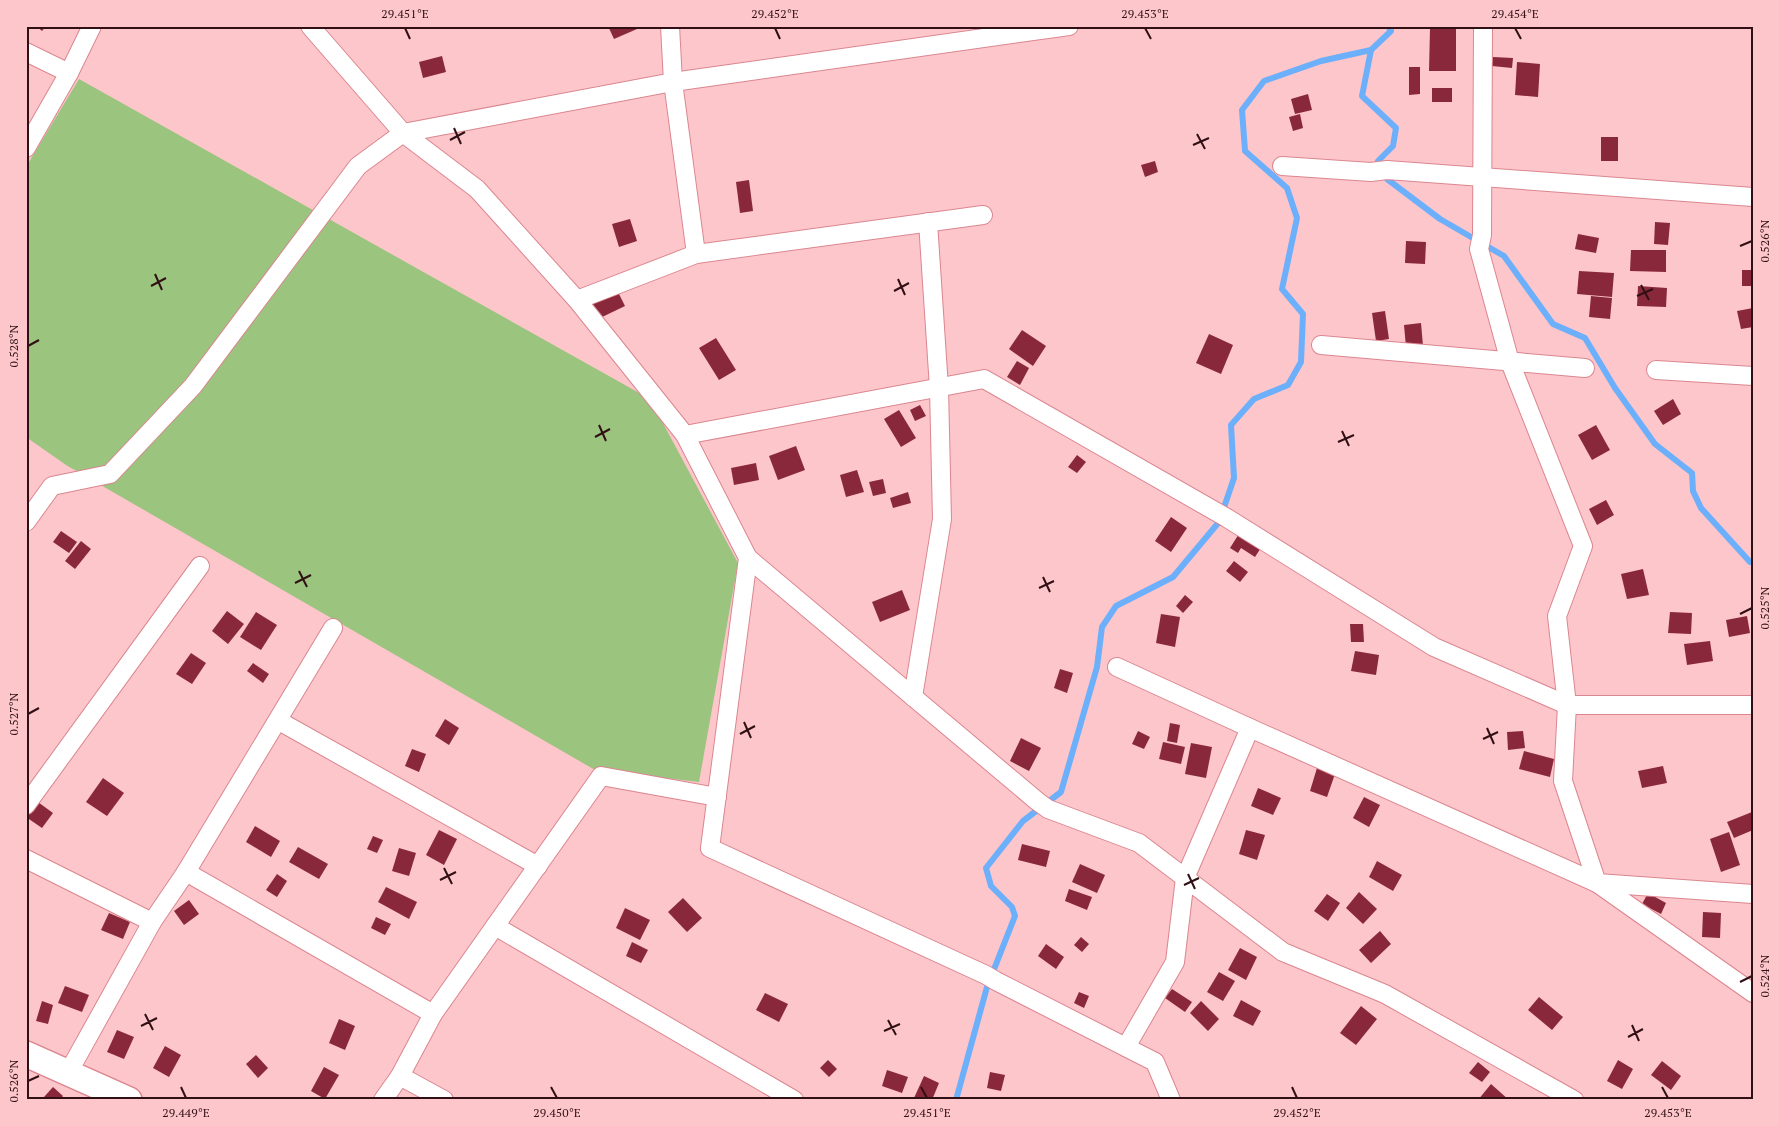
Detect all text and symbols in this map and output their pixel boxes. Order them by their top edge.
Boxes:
text: 29.451°E [381,6,429,21]
text: 29.452°E [751,6,799,21]
text: 29.453°E [1121,6,1169,21]
text: 29.454°E [1491,6,1539,21]
text: 0.526°N [1757,219,1772,262]
text: 0.528°N [6,324,21,367]
text: 0.525°N [1757,586,1772,629]
text: 0.527°N [6,692,21,735]
text: 0.524°N [1757,954,1772,997]
text: 0.526°N [6,1059,21,1102]
text: 29.449°E [162,1105,210,1120]
text: 29.450°E [533,1105,581,1120]
text: 29.451°E [903,1105,951,1120]
text: 29.452°E [1273,1105,1321,1120]
text: 29.453°E [1644,1105,1692,1120]

